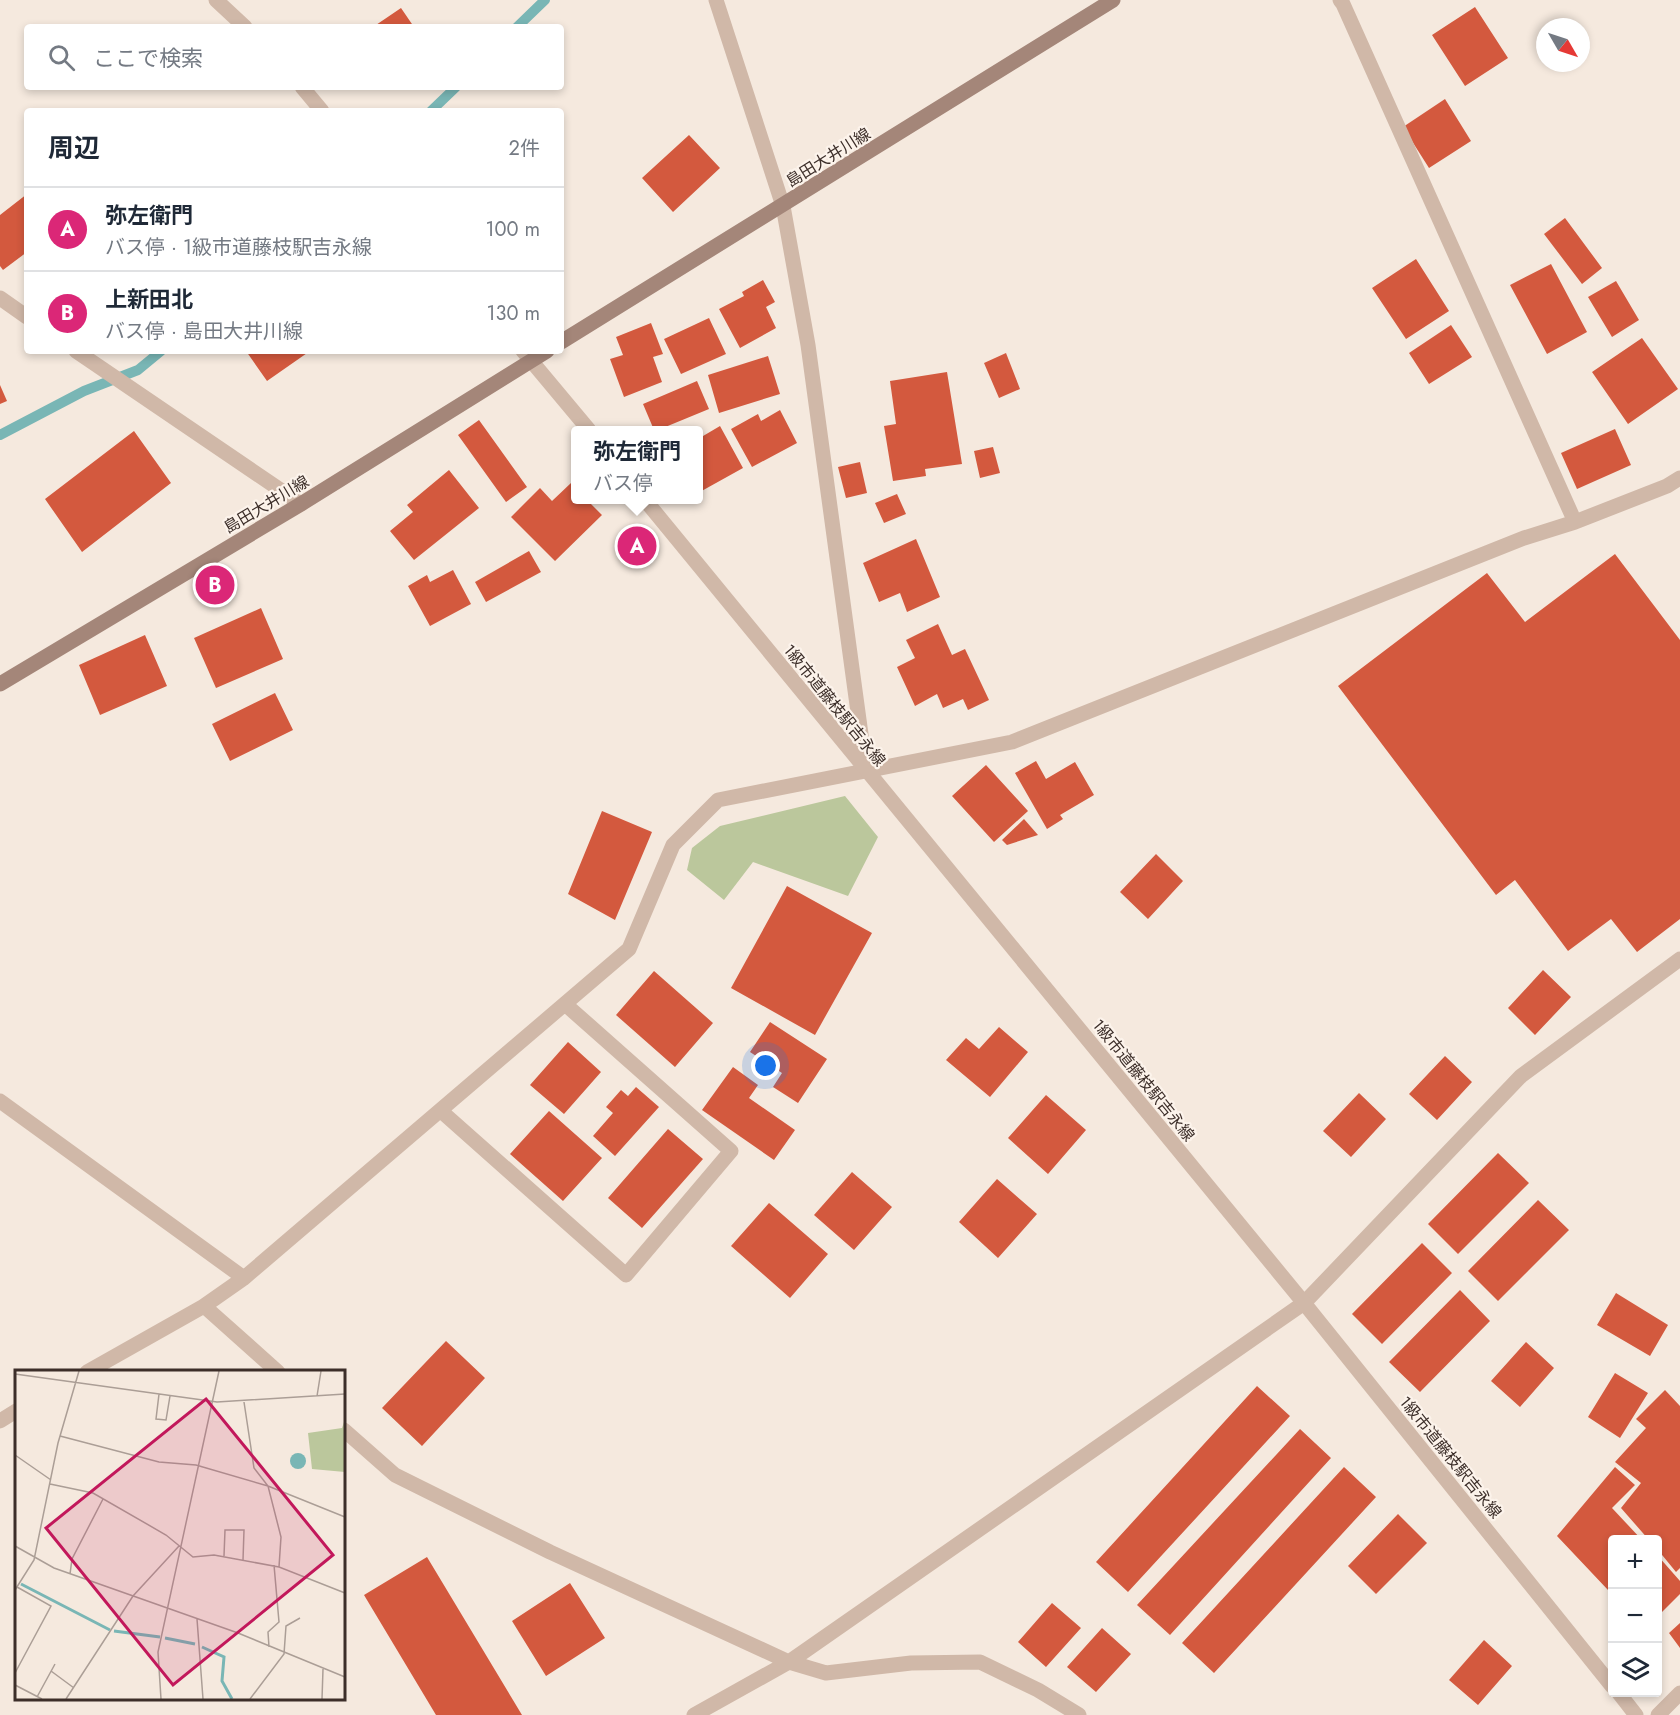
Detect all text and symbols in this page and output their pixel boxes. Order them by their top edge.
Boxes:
north arrow [1536,18,1590,72]
search box [24,24,564,90]
icon: search [45,41,78,74]
text: ここで検索 [93,42,203,74]
street label: 島田大井川線 [781,122,875,193]
text: 周辺 [48,129,100,167]
text: 2件 [509,134,540,163]
text: 弥左衛門 [105,199,193,231]
text: A [60,215,75,244]
text: 100 m [485,215,540,244]
text: バス停 · 1級市道藤枝駅吉永線 [105,233,372,262]
text: 上新田北 [105,283,193,315]
text: B [61,299,74,328]
text: 130 m [486,299,540,328]
text: バス停 · 島田大井川線 [105,317,303,346]
popup [571,426,703,504]
text: 弥左衛門 [593,435,681,467]
text: バス停 [593,469,653,498]
street label: 島田大井川線 [219,470,313,539]
pin: A [618,524,656,568]
pin: B [196,562,234,608]
street label: 1級市道藤枝駅吉永線 [778,639,891,771]
street label: 1級市道藤枝駅吉永線 [1087,1014,1200,1146]
your location [751,1051,780,1080]
inset map [15,1370,345,1700]
street label: 1級市道藤枝駅吉永線 [1394,1391,1507,1523]
map controls [1608,1535,1662,1697]
button: + [1608,1535,1662,1589]
button: − [1608,1589,1662,1643]
button: layers [1608,1643,1662,1697]

